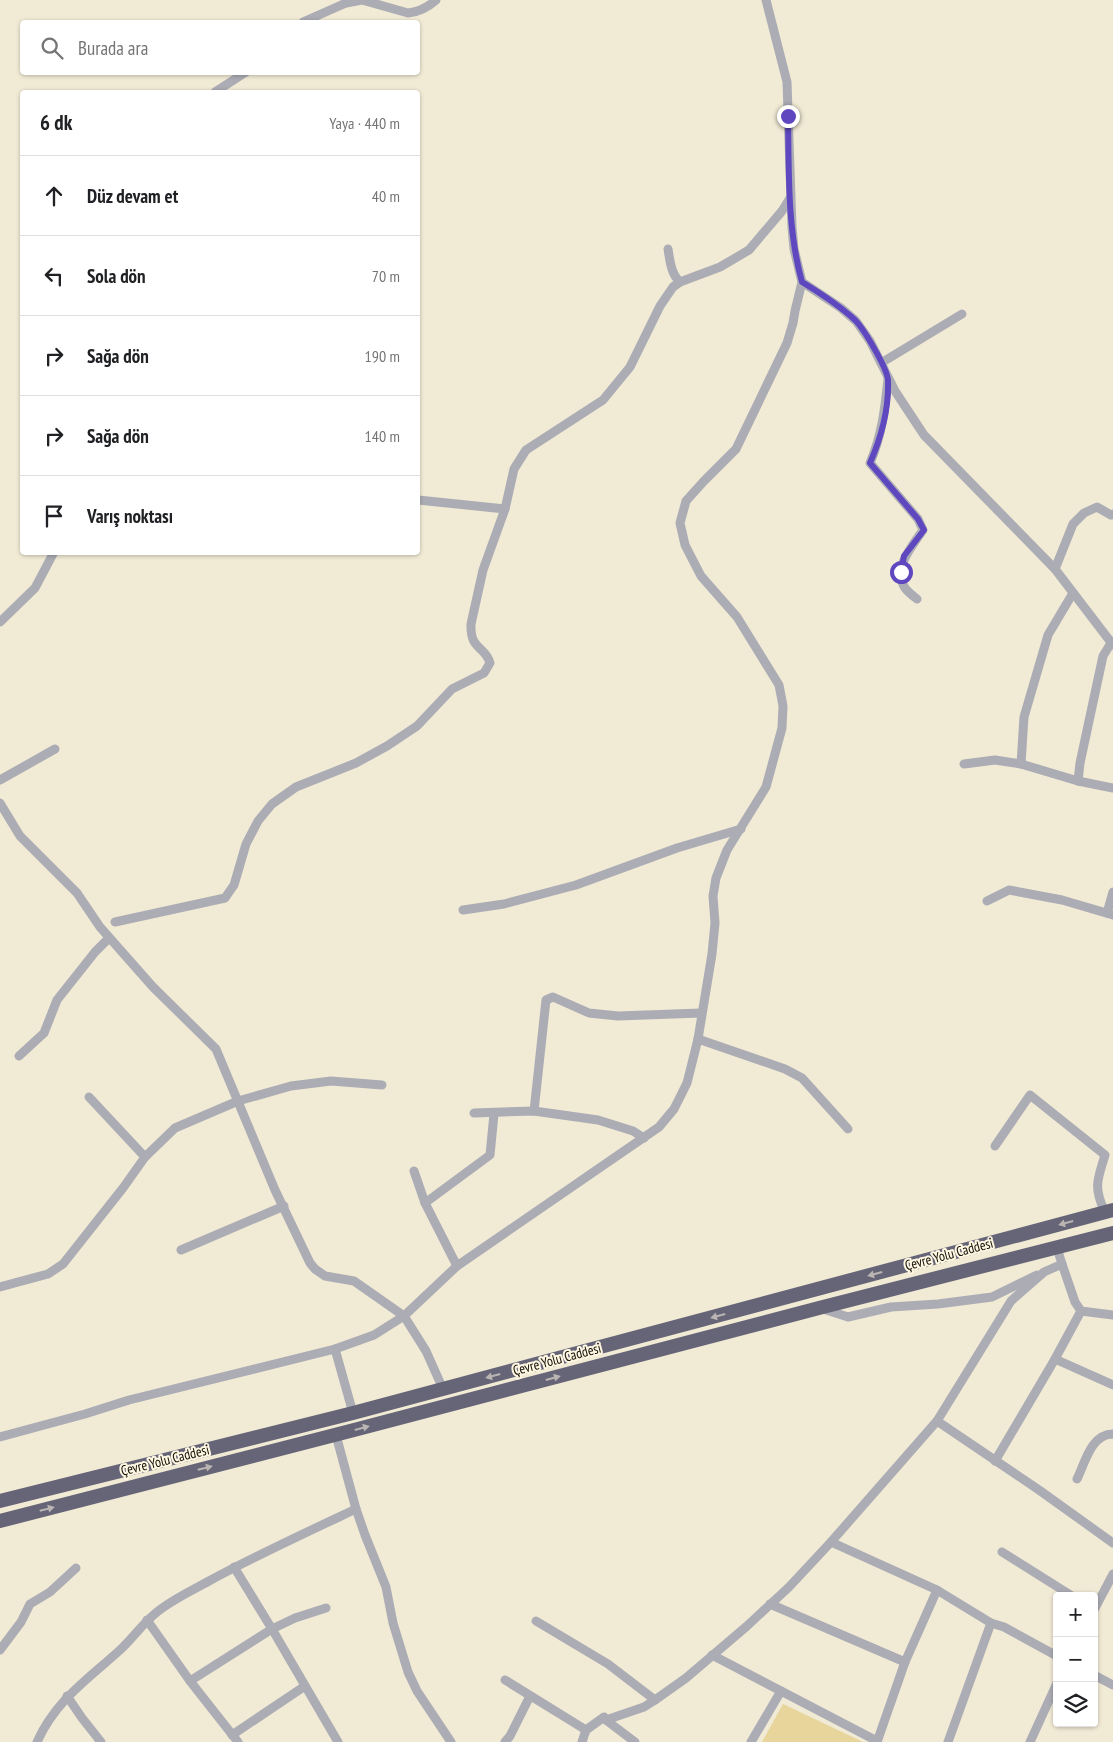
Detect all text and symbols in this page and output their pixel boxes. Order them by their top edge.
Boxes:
search box [20,20,420,75]
icon: search [38,34,66,62]
text: Burada ara [78,36,148,60]
route end [777,105,800,128]
text: 6 dk [40,109,72,136]
text: Yaya · 440 m [329,113,400,133]
icon: ahead [40,182,68,210]
text: Düz devam et [87,184,178,208]
text: 40 m [372,186,400,206]
icon: left [40,262,68,290]
text: Sola dön [87,264,146,288]
text: 70 m [372,266,400,286]
icon: right [40,342,68,370]
text: Sağa dön [87,344,149,368]
text: 190 m [365,346,400,366]
icon: right [40,422,68,450]
text: Sağa dön [87,424,149,448]
text: 140 m [365,426,400,446]
icon: arrive [40,502,68,530]
text: Varış noktası [87,504,173,528]
route start [890,561,913,584]
one-way arrow [1058,1219,1073,1227]
street label: Çevre Yolu Caddesi [903,1234,995,1274]
one-way arrow [867,1270,882,1278]
one-way arrow [710,1312,725,1320]
street label: Çevre Yolu Caddesi [511,1339,603,1379]
one-way arrow [486,1372,501,1380]
one-way arrow [546,1374,561,1382]
one-way arrow [355,1424,370,1432]
street label: Çevre Yolu Caddesi [119,1440,211,1480]
one-way arrow [197,1464,212,1472]
one-way arrow [40,1504,55,1512]
map controls [1053,1592,1098,1727]
button: + [1053,1592,1098,1637]
button: − [1053,1637,1098,1682]
button: layers [1053,1682,1098,1727]

